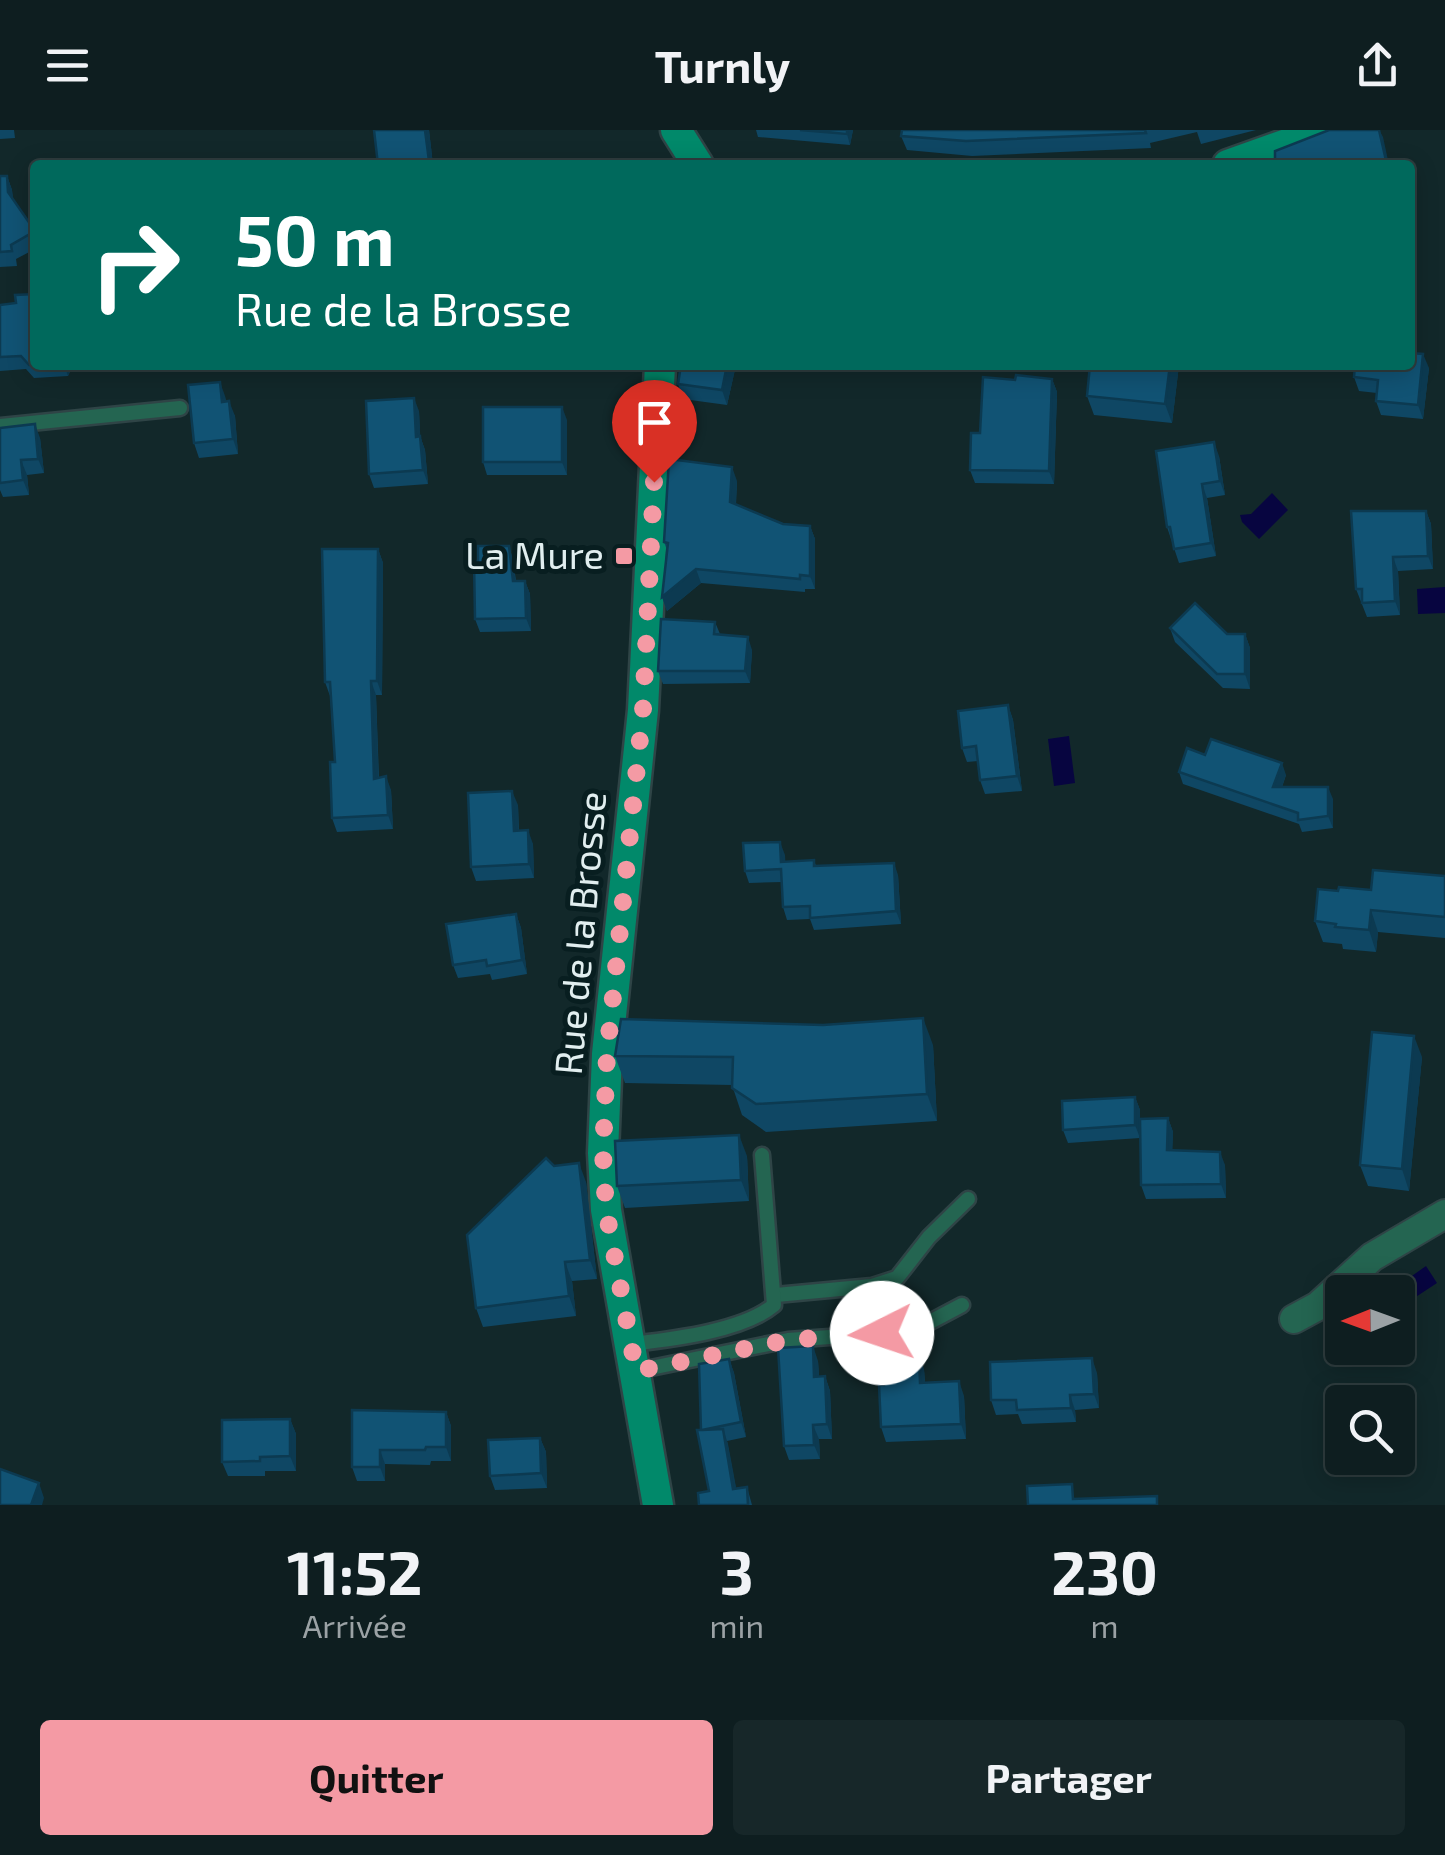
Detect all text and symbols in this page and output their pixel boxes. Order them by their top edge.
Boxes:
icon: menu [40,38,95,93]
text: Turnly [655,38,790,92]
icon: share [1350,38,1405,93]
text: 50 m [235,196,395,280]
icon: right [70,200,200,330]
text: Rue de la Brosse [235,281,572,335]
pin [612,380,697,483]
icon: arrive [627,395,682,450]
place label: La Mure [465,531,604,577]
marker: La Mure [613,545,635,567]
street label: Rue de la Brosse [544,789,614,1076]
north arrow [1325,1275,1415,1365]
map controls [1325,1275,1415,1475]
position arrow [830,1281,934,1385]
button: search [1325,1385,1415,1475]
text: 11:52 [287,1535,422,1607]
text: 3 [720,1535,754,1607]
text: 230 [1051,1535,1158,1607]
text: Arrivée [302,1606,407,1644]
text: min [709,1606,764,1644]
text: m [1090,1606,1119,1644]
button: Quitter [40,1720,713,1835]
button: Partager [733,1720,1405,1835]

